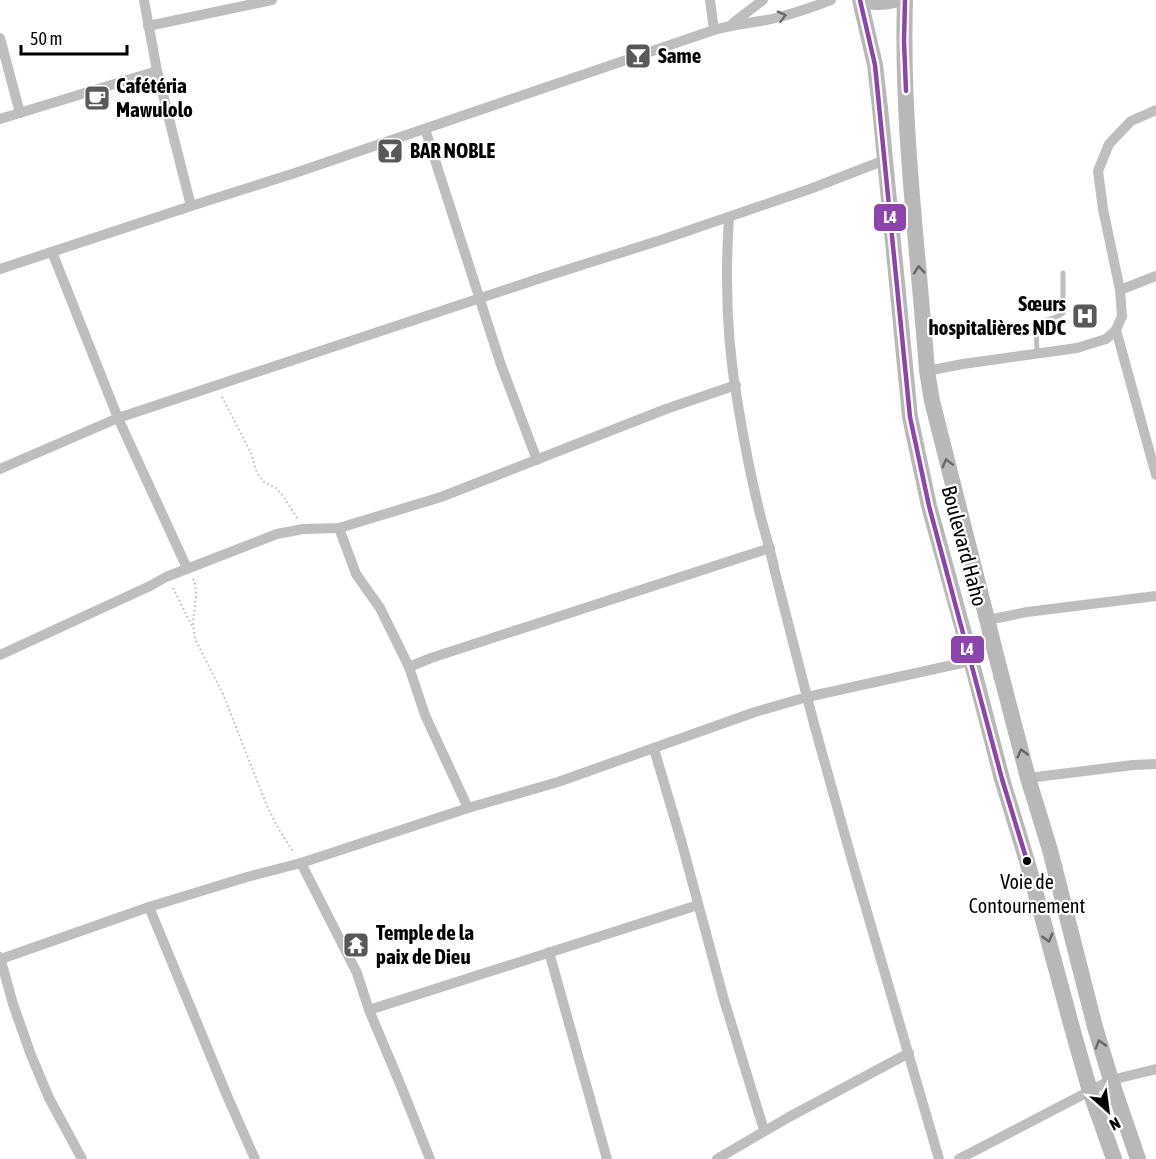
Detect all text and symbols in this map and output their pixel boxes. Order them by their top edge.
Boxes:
one-way arrow [776,11,787,23]
scale bar [21,18,128,56]
text: 50 m [30,28,62,49]
bar icon: Same [623,41,653,71]
place label: Same [658,43,701,67]
place label: Cafétéria Mawulolo [116,73,193,121]
cafe icon: Cafétéria Mawulolo [82,83,112,113]
bar icon: BAR NOBLE [375,136,405,166]
place label: BAR NOBLE [410,138,495,162]
line badge: L4 [873,203,907,232]
text: L4 [883,208,897,226]
one-way arrow [913,266,926,275]
place label: Sœurs hospitalières NDC [928,291,1067,339]
hospital icon: Sœurs hospitalières NDC [1070,301,1100,331]
one-way arrow [942,458,955,468]
street label: Boulevard Haho [937,483,993,609]
line badge: L4 [950,635,985,664]
text: L4 [960,640,974,658]
one-way arrow [1017,748,1029,759]
marker: Voie de Contournement [1021,855,1033,867]
place label: Voie de Contournement [969,870,1085,917]
place label: Temple de la paix de Dieu [376,920,474,968]
temple icon: Temple de la paix de Dieu [341,930,371,960]
one-way arrow [1040,933,1053,943]
one-way arrow [1095,1039,1107,1050]
north arrow [1078,1081,1138,1141]
text: N [1107,1114,1123,1134]

